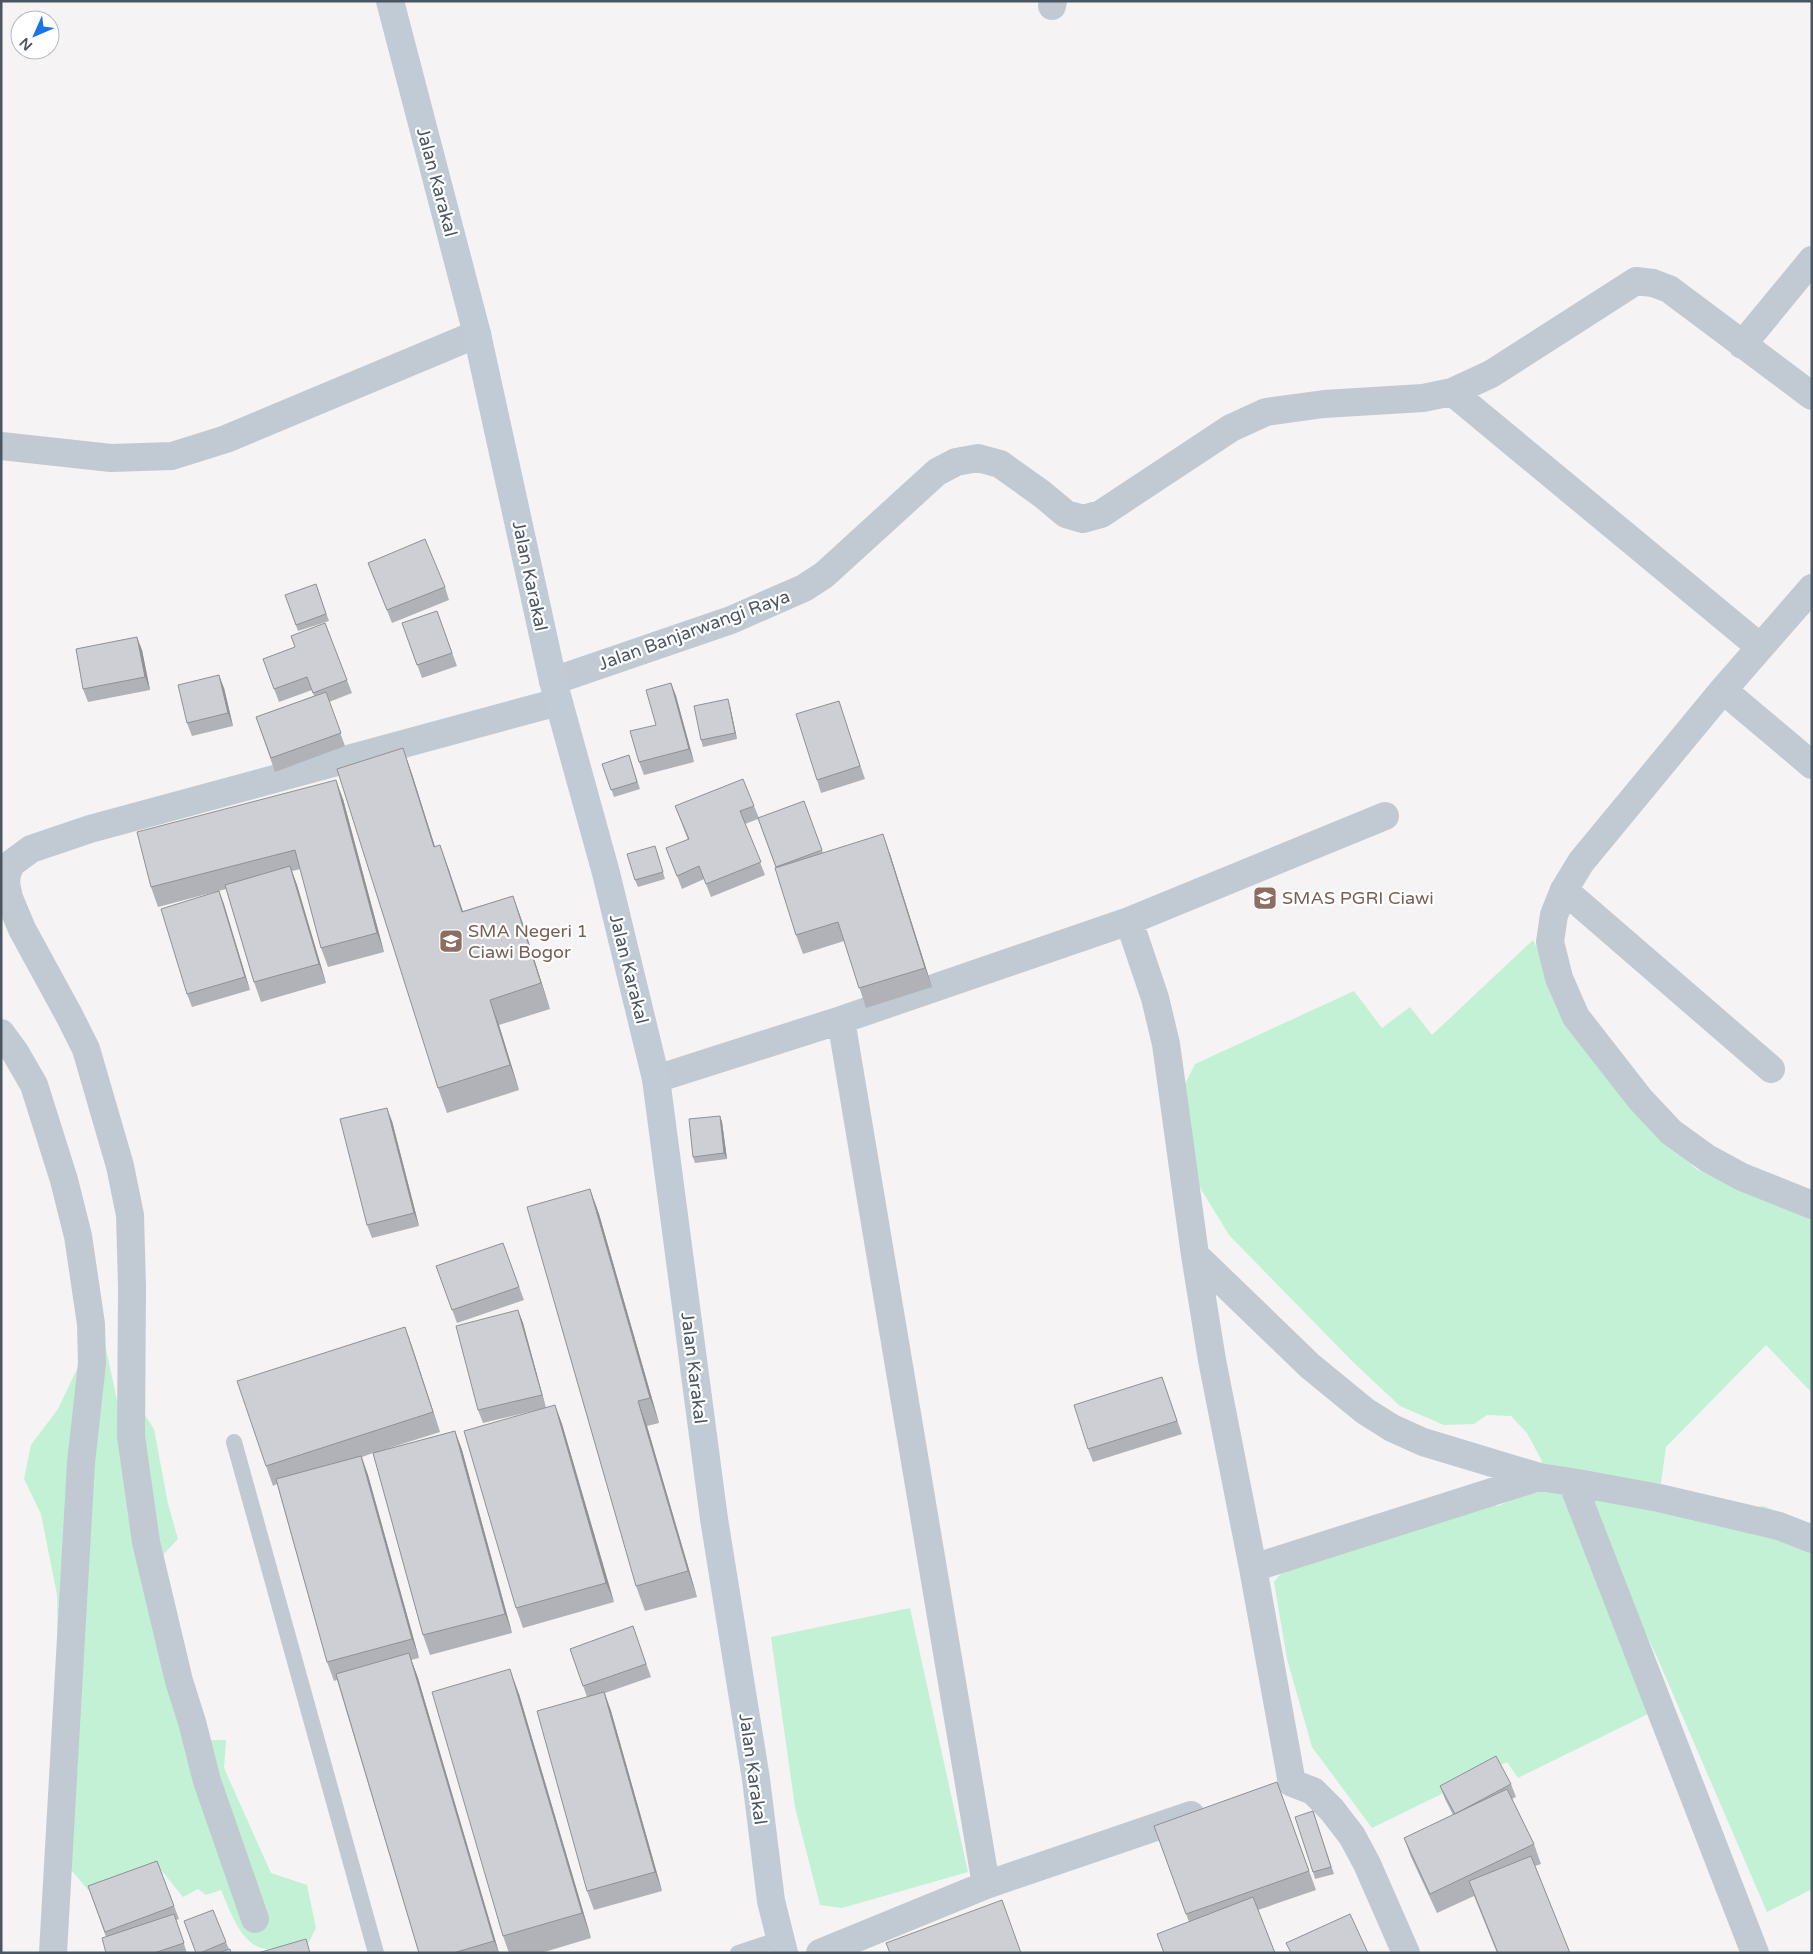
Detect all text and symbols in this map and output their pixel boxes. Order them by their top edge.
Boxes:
north arrow [10,10,60,60]
text: N [16,34,36,54]
street label: Jalan Karakal [412,125,462,239]
street label: Jalan Karakal [508,519,552,633]
street label: Jalan Banjarwangi Raya [595,585,793,675]
school or university icon: SMAS PGRI Ciawi [1252,885,1278,911]
place label: SMAS PGRI Ciawi [1282,887,1434,909]
street label: Jalan Karakal [605,912,653,1026]
place label: SMA Negeri 1 Ciawi Bogor [468,920,588,963]
school or university icon: SMA Negeri 1 Ciawi Bogor [438,928,464,954]
street label: Jalan Karakal [676,1311,712,1425]
street label: Jalan Karakal [734,1712,772,1826]

